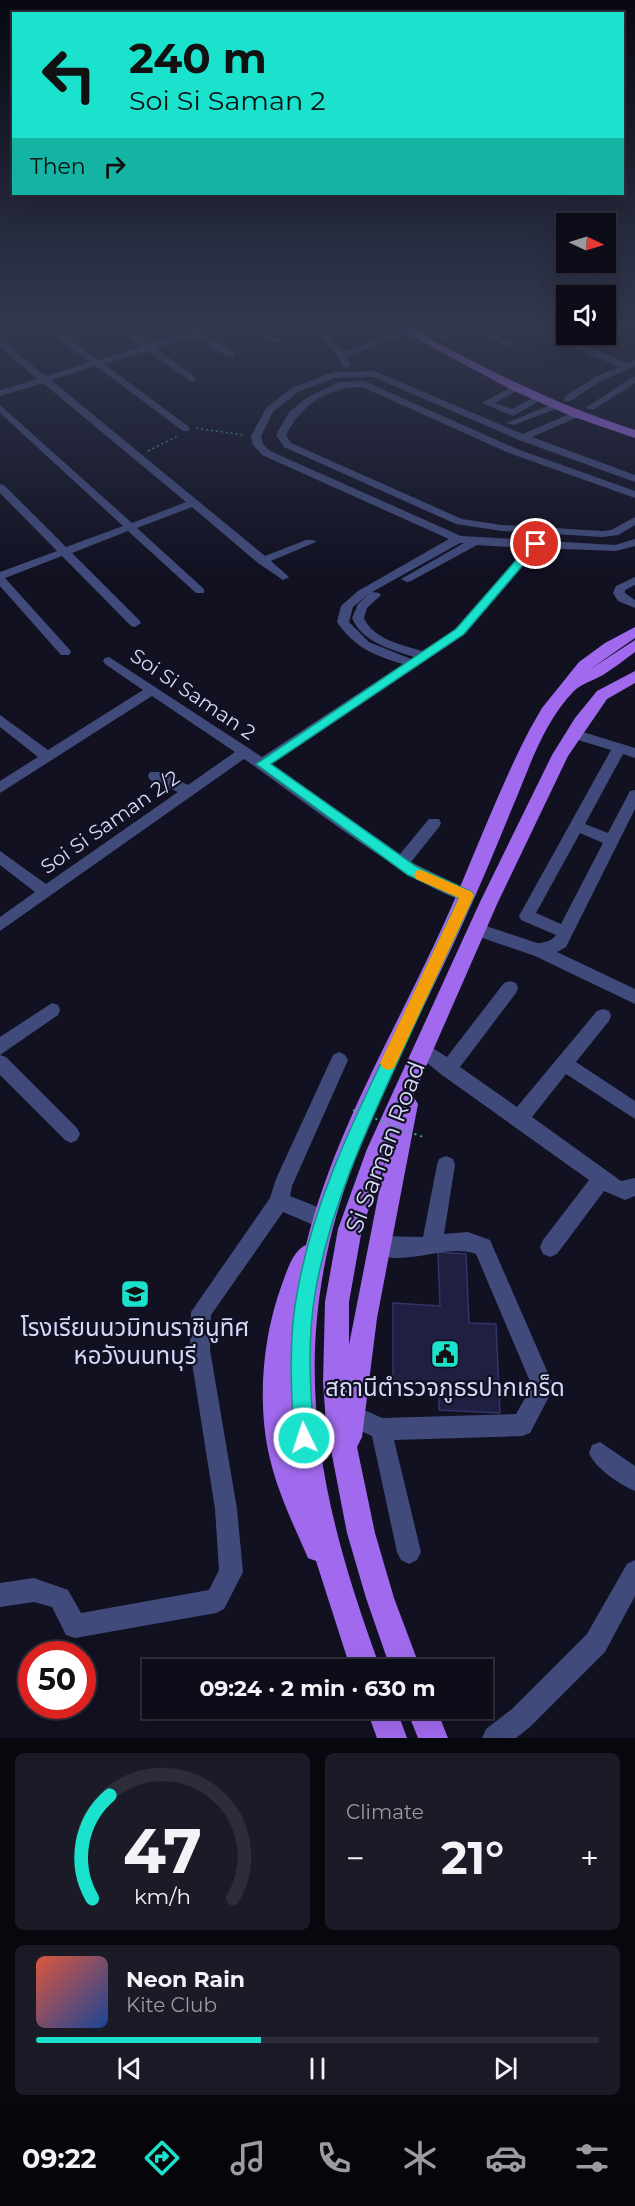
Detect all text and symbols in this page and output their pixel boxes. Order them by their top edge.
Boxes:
text: 240 m [129,32,267,84]
icon: left [30,36,108,114]
text: Soi Si Saman 2 [129,84,326,117]
icon: right [98,150,131,183]
text: Then [30,153,86,180]
north arrow [556,213,616,273]
map controls [556,213,616,345]
button: sound [556,285,616,345]
pin [510,518,561,569]
icon: arrive [519,527,552,560]
street label: Soi Si Saman 2 [126,643,260,745]
street label: Soi Si Saman 2/2 [36,765,184,879]
street label: Si Saman Road [339,1057,431,1237]
school or university icon: โรงเรียนนวมิทนราชินูทิศ หอวังนนทบุรี [119,1278,151,1310]
place label: โรงเรียนนวมิทนราชินูทิศ หอวังนนทบุรี [21,1313,249,1371]
public building icon: สถานีตำรวจภูธรปากเกร็ด [429,1338,461,1370]
place label: สถานีตำรวจภูธรปากเกร็ด [325,1373,565,1403]
position arrow [272,1406,336,1470]
speed limit sign: 50 [18,1641,96,1719]
text: 09:24 · 2 min · 630 m [199,1675,436,1702]
text: Climate [346,1800,424,1824]
text: 47 [123,1813,202,1889]
text: 21° [441,1830,504,1885]
text: − [346,1838,365,1878]
text: + [580,1838,599,1878]
text: km/h [134,1883,191,1909]
text: Neon Rain [126,1966,245,1993]
text: Kite Club [126,1993,217,2017]
icon: previous [113,2052,146,2085]
icon: pause [301,2052,334,2085]
icon: next [489,2052,522,2085]
icon: directions [141,2137,183,2179]
icon: music [227,2137,269,2179]
icon: phone [313,2137,355,2179]
icon: climate [399,2137,441,2179]
icon: car [485,2137,527,2179]
icon: filters [571,2137,613,2179]
text: 09:22 [22,2142,97,2175]

